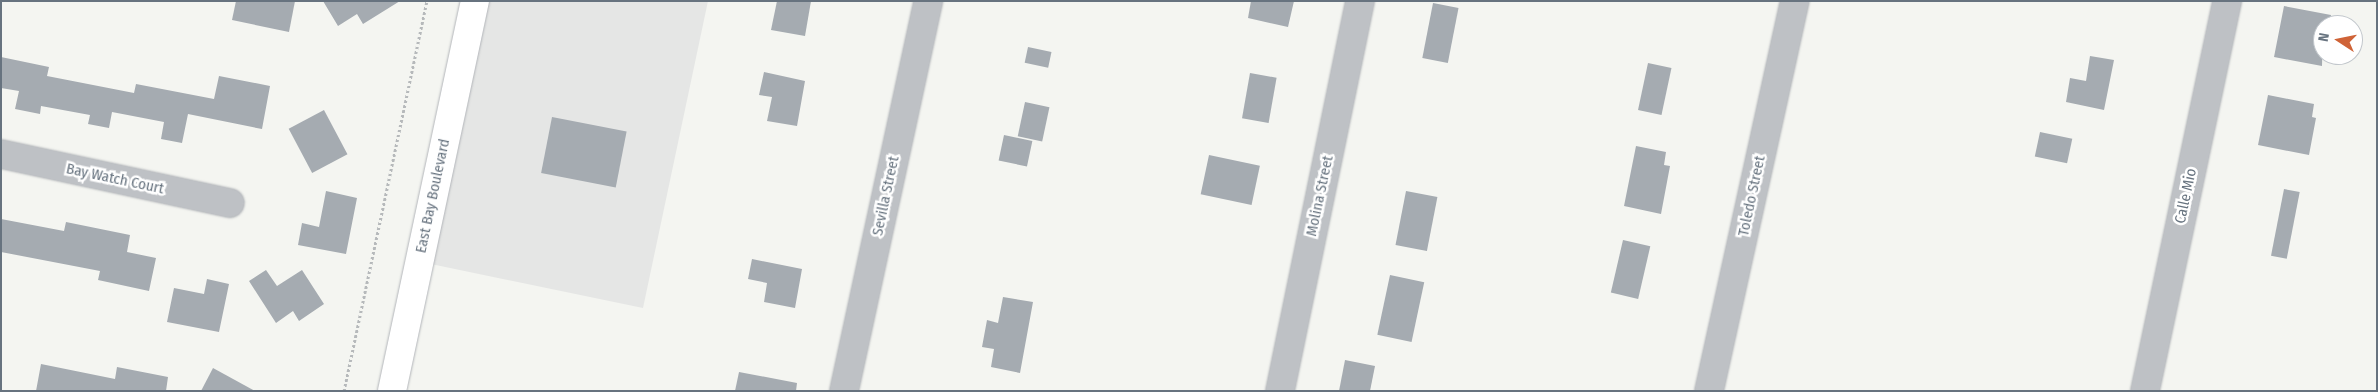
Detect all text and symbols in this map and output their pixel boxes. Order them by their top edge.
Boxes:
north arrow [2313,15,2363,65]
text: N [2315,32,2333,43]
street label: East Bay Boulevard [412,137,454,255]
street label: Molina Street [1303,154,1337,238]
street label: Toledo Street [1735,154,1769,238]
street label: Sevilla Street [869,155,903,237]
street label: Bay Watch Court [65,160,165,198]
street label: Calle Mio [2171,167,2201,225]

